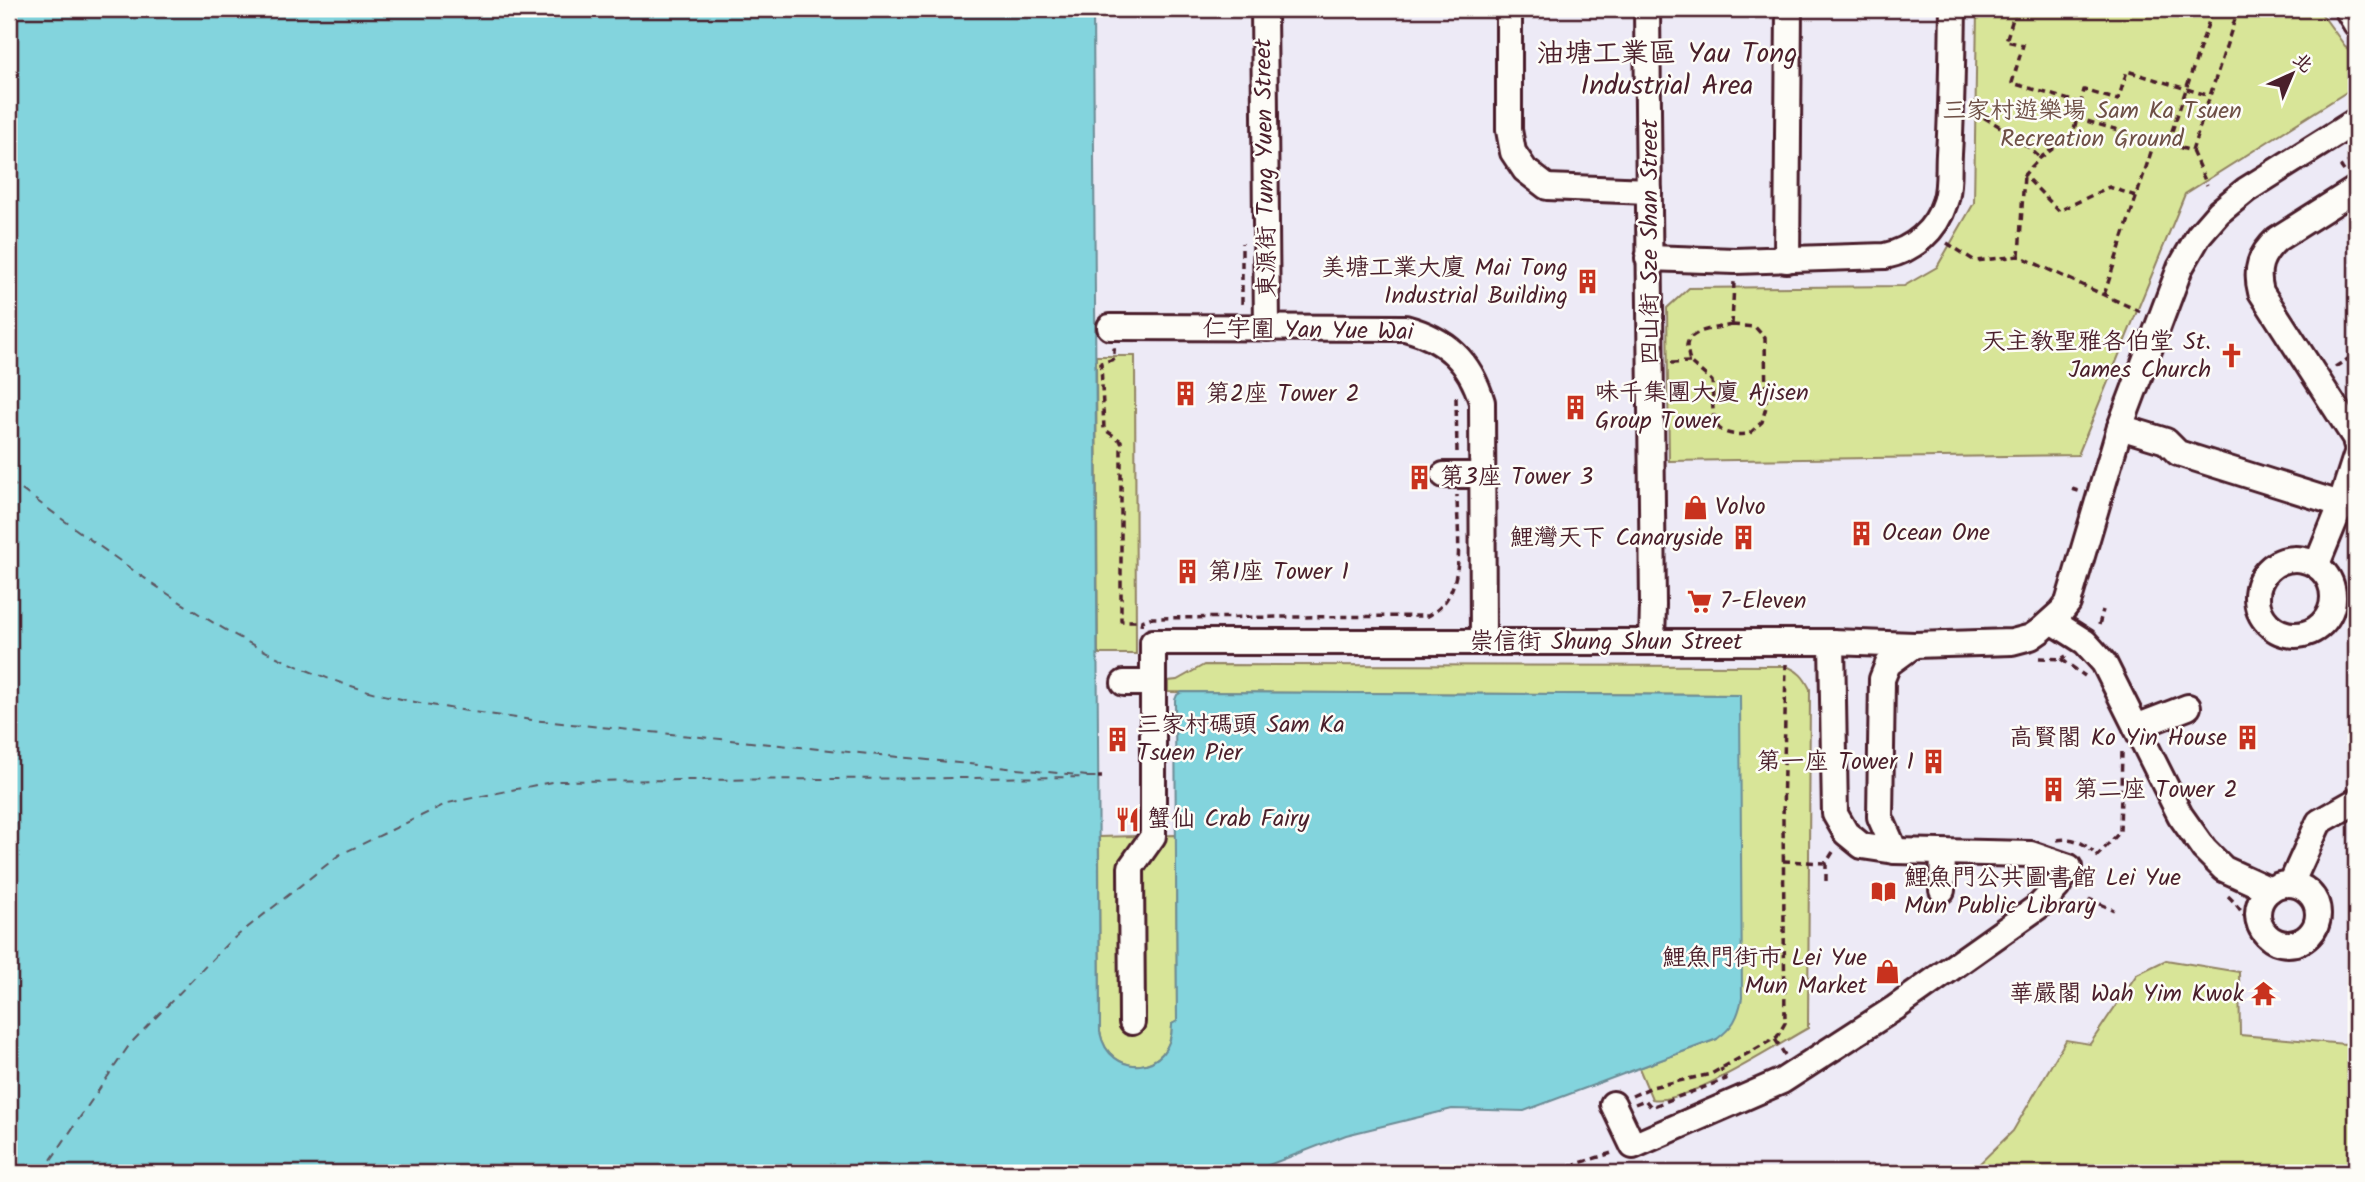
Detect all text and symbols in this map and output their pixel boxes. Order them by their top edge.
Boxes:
district label: 油塘工業區 Yau Tong Industrial Area [1536,32,1798,109]
street label: 東源街 Tung Yuen Street [1244,37,1288,298]
north arrow [2256,38,2326,108]
text: 北 [2285,46,2320,81]
park label: 三家村遊樂場 Sam Ka Tsuen Recreation Ground [1942,92,2242,159]
street label: 四山街 Sze Shan Street [1631,119,1670,365]
place label: 美塘工業大廈 Mai Tong Industrial Building [1321,249,1568,316]
building icon: 美塘工業大廈 Mai Tong Industrial Building [1574,268,1602,296]
street label: 仁宇圍 Yan Yue Wai [1202,310,1415,352]
place label: 天主教聖雅各伯堂 St. James Church [1982,323,2211,390]
church icon: 天主教聖雅各伯堂 St. James Church [2217,342,2245,370]
place label: 味千集團大廈 Ajisen Group Tower [1595,374,1809,441]
place label: 第2座 Tower 2 [1206,375,1360,414]
building icon: 第2座 Tower 2 [1172,380,1200,408]
building icon: 味千集團大廈 Ajisen Group Tower [1561,393,1589,421]
place label: 第3座 Tower 3 [1440,458,1593,497]
building icon: 第3座 Tower 3 [1406,463,1434,491]
place label: Volvo [1715,488,1766,527]
shop icon: Volvo [1681,493,1709,521]
place label: Ocean One [1882,514,1990,553]
place label: 鯉灣天下 Canaryside [1510,519,1723,558]
building icon: Ocean One [1848,519,1876,547]
building icon: 鯉灣天下 Canaryside [1729,524,1757,552]
place label: 第1座 Tower 1 [1208,553,1349,592]
building icon: 第1座 Tower 1 [1174,558,1202,586]
place label: 7-Eleven [1720,582,1807,621]
supermarket icon: 7-Eleven [1686,587,1714,615]
street label: 崇信街 Shung Shun Street [1469,623,1743,662]
place label: 三家村碼頭 Sam Ka Tsuen Pier [1137,706,1345,773]
place label: 高賢閣 Ko Yin House [2009,719,2227,758]
building icon: 高賢閣 Ko Yin House [2233,724,2261,752]
building icon: 三家村碼頭 Sam Ka Tsuen Pier [1103,725,1131,753]
place label: 第一座 Tower 1 [1757,743,1914,782]
building icon: 第一座 Tower 1 [1920,748,1948,776]
place label: 第二座 Tower 2 [2074,771,2238,810]
building icon: 第二座 Tower 2 [2040,776,2068,804]
place label: 蟹仙 Crab Fairy [1147,800,1310,839]
restaurant icon: 蟹仙 Crab Fairy [1113,805,1141,833]
place label: 鯉魚門公共圖書館 Lei Yue Mun Public Library [1904,859,2181,926]
library icon: 鯉魚門公共圖書館 Lei Yue Mun Public Library [1870,878,1898,906]
place label: 鯉魚門街市 Lei Yue Mun Market [1662,939,1868,1006]
shop icon: 鯉魚門街市 Lei Yue Mun Market [1873,958,1901,986]
place label: 華嚴閣 Wah Yim Kwok [2009,975,2245,1014]
temple icon: 華嚴閣 Wah Yim Kwok [2250,980,2278,1008]

